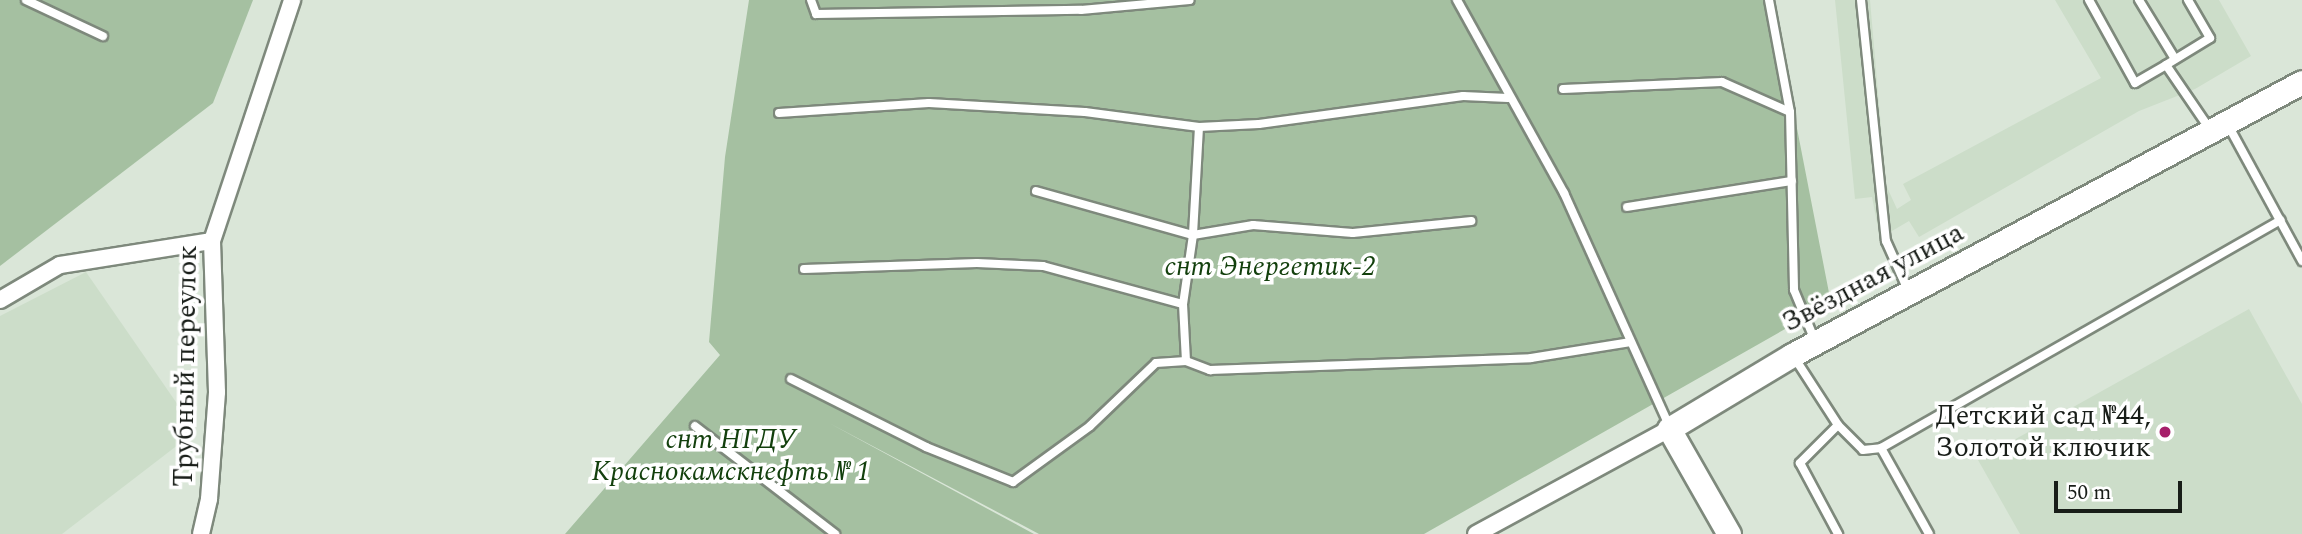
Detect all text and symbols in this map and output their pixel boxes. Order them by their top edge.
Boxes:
street label: Звёздная улица [1776,216,1970,340]
street label: Трубный переулок [167,245,205,487]
park label: снт Энергетик-2 [1164,250,1376,284]
place label: Детский сад №44, Золотой ключик [1935,399,2151,465]
park label: снт НГДУ Краснокамскнефть № 1 [592,423,870,489]
marker: Детский сад №44, Золотой ключик [2157,424,2173,440]
scale bar [2057,468,2185,512]
text: 50 m [2067,477,2111,509]

